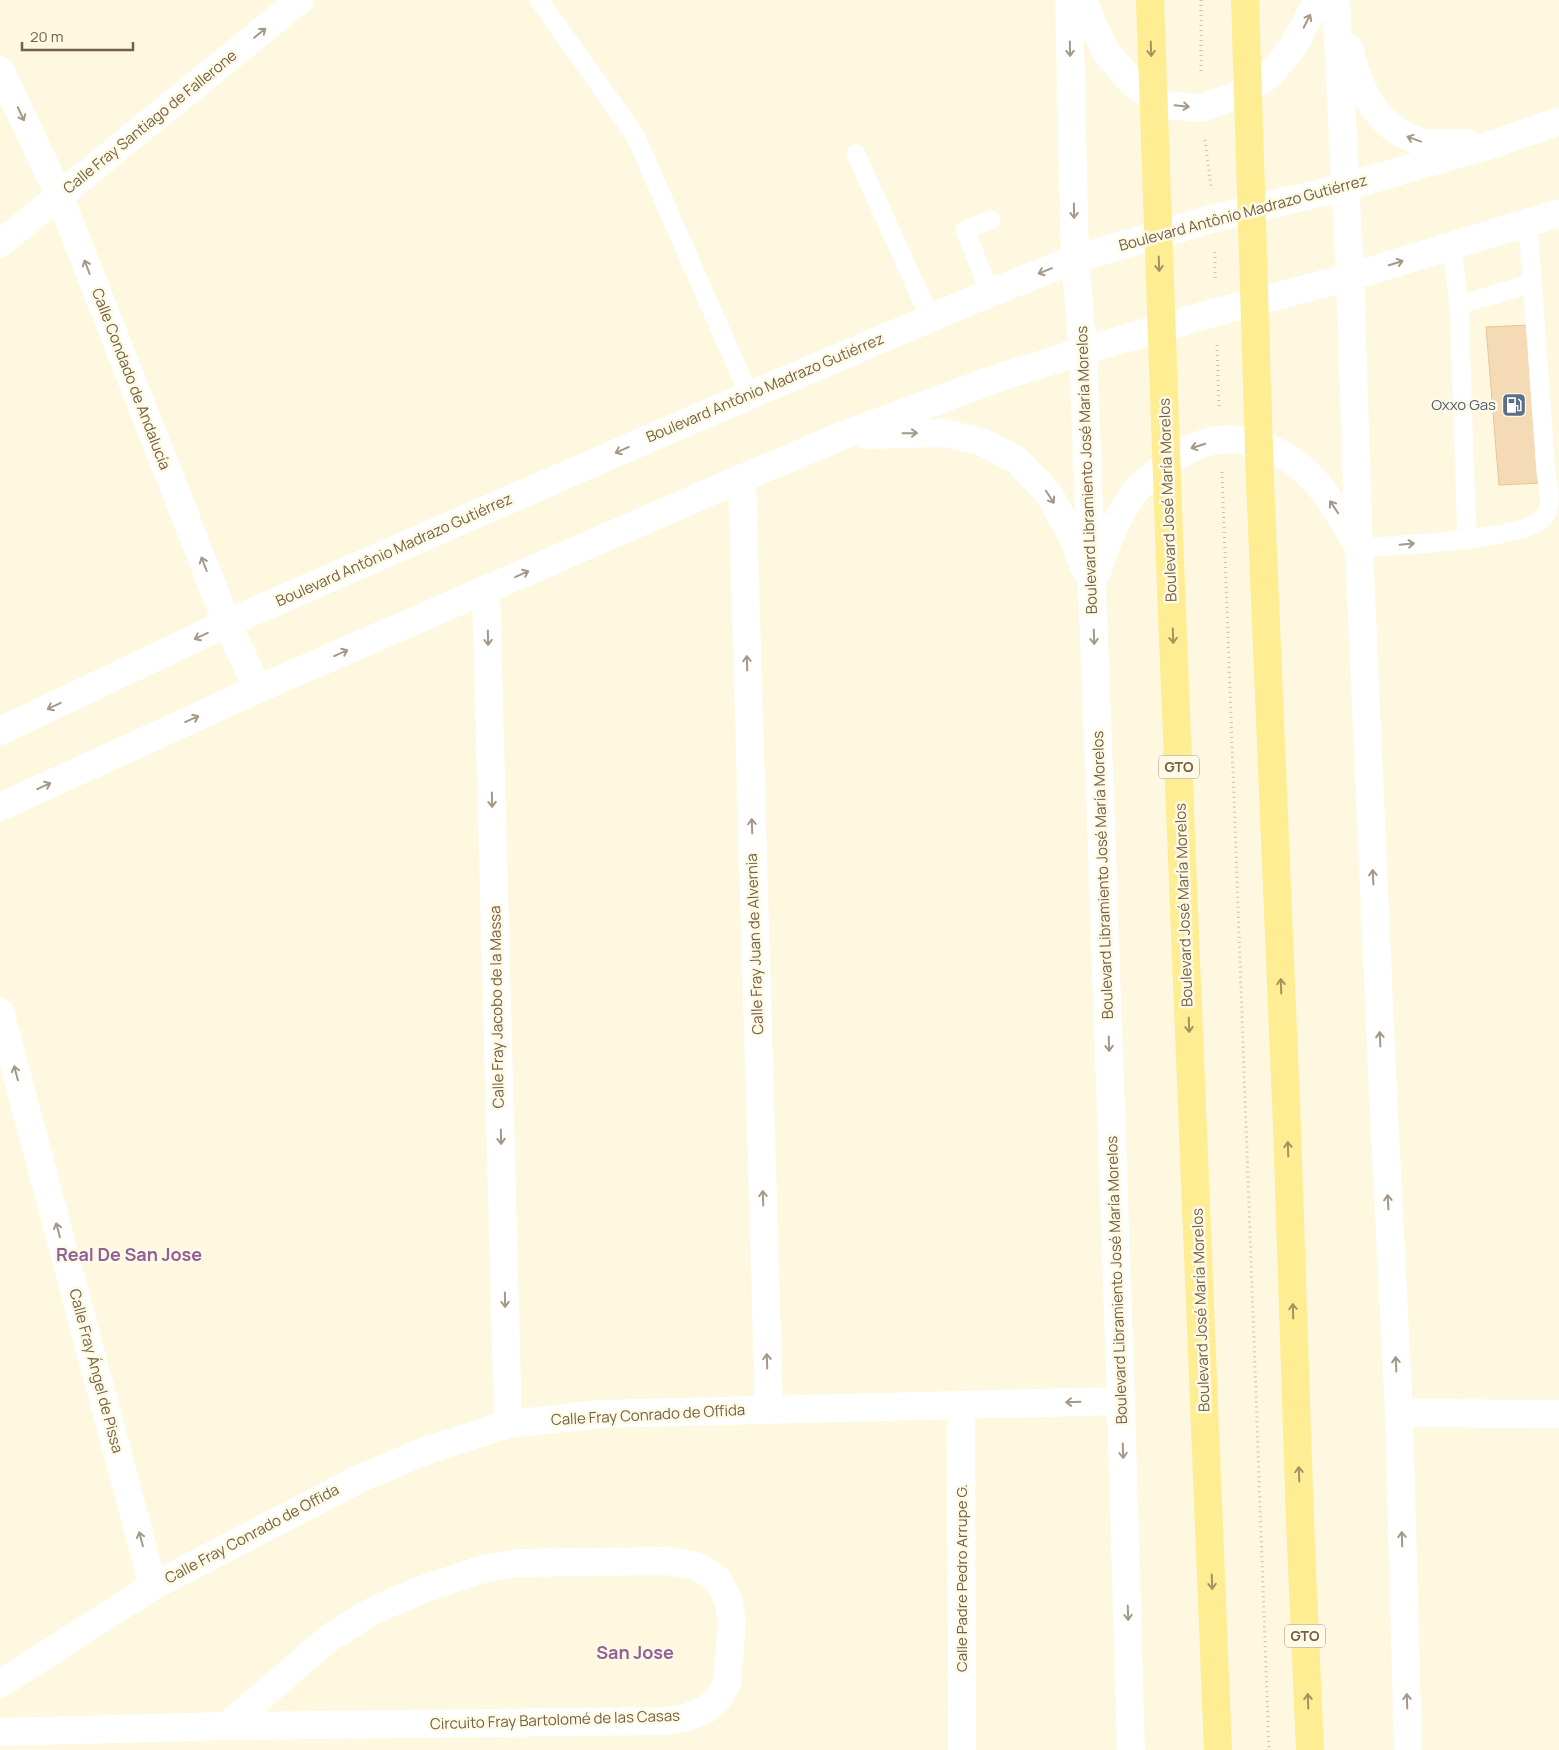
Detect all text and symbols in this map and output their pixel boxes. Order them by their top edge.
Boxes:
one-way arrow [1302,13,1312,28]
scale bar [22,20,134,52]
text: 20 m [30,26,63,47]
one-way arrow [253,27,266,38]
one-way arrow [1065,40,1075,56]
one-way arrow [1147,40,1156,56]
street label: Calle Fray Santiago de Fallerone [58,45,241,198]
one-way arrow [1174,101,1190,111]
one-way arrow [16,106,26,121]
one-way arrow [1407,134,1423,143]
street label: Boulevard Antônio Madrazo Gutiérrez [1116,169,1370,256]
one-way arrow [1069,202,1079,219]
one-way arrow [1154,255,1164,271]
one-way arrow [1388,258,1404,268]
one-way arrow [82,259,91,275]
one-way arrow [1038,267,1053,276]
street label: Calle Condado de Andalucía [87,285,176,473]
street label: Boulevard Libramiento José María Morelos [1071,325,1102,615]
street label: Boulevard Antônio Madrazo Gutiérrez [643,328,887,447]
fuel station icon: Oxxo Gas [1501,392,1527,418]
place label: Oxxo Gas [1431,394,1496,415]
street label: Boulevard José María Morelos [1153,398,1182,602]
one-way arrow [901,428,917,438]
one-way arrow [1190,442,1206,451]
one-way arrow [615,446,630,456]
street label: Boulevard Antônio Madrazo Gutiérrez [272,488,515,611]
one-way arrow [1045,490,1055,504]
one-way arrow [1328,500,1338,514]
one-way arrow [1399,539,1415,549]
one-way arrow [199,557,208,572]
one-way arrow [514,568,529,577]
one-way arrow [1089,628,1098,644]
one-way arrow [1168,628,1178,644]
one-way arrow [483,629,492,645]
one-way arrow [194,632,209,641]
one-way arrow [333,647,348,657]
one-way arrow [742,656,752,672]
one-way arrow [47,701,62,711]
one-way arrow [184,714,199,724]
street label: Boulevard Libramiento José María Morelos [1087,730,1118,1020]
road number: GTO [1159,756,1199,779]
one-way arrow [36,781,51,791]
one-way arrow [487,792,497,808]
street label: Boulevard José María Morelos [1169,803,1198,1007]
one-way arrow [747,818,757,834]
street label: Calle Fray Juan de Alvernia [741,853,768,1035]
one-way arrow [1369,869,1378,885]
street label: Calle Fray Jacobo de la Massa [484,905,509,1109]
one-way arrow [1277,979,1286,995]
one-way arrow [1185,1017,1194,1033]
one-way arrow [1376,1032,1385,1048]
one-way arrow [1104,1036,1114,1052]
one-way arrow [11,1065,21,1081]
one-way arrow [496,1129,505,1145]
street label: Boulevard Libramiento José María Morelos [1101,1135,1132,1425]
one-way arrow [1283,1141,1293,1157]
one-way arrow [758,1190,767,1206]
one-way arrow [1384,1194,1393,1210]
street label: Boulevard José María Morelos [1186,1208,1215,1412]
one-way arrow [53,1222,62,1238]
district label: Real De San Jose [56,1242,202,1266]
street label: Calle Fray Ángel de Pissa [64,1286,129,1455]
one-way arrow [500,1292,509,1308]
one-way arrow [1289,1303,1298,1319]
one-way arrow [763,1353,772,1369]
one-way arrow [1392,1356,1401,1372]
one-way arrow [1065,1398,1081,1407]
street label: Calle Fray Conrado de Offida [550,1399,746,1430]
one-way arrow [1118,1442,1128,1459]
one-way arrow [1294,1466,1303,1482]
street label: Calle Fray Conrado de Offida [161,1479,343,1588]
street label: Calle Padre Pedro Arrupe G. [951,1484,972,1672]
one-way arrow [1398,1531,1407,1547]
one-way arrow [135,1532,145,1548]
one-way arrow [1208,1573,1217,1589]
one-way arrow [1123,1605,1132,1621]
road number: GTO [1285,1624,1325,1648]
district label: San Jose [596,1640,674,1664]
one-way arrow [1303,1694,1313,1710]
one-way arrow [1402,1694,1412,1710]
street label: Circuito Fray Bartolomé de las Casas [430,1705,680,1734]

